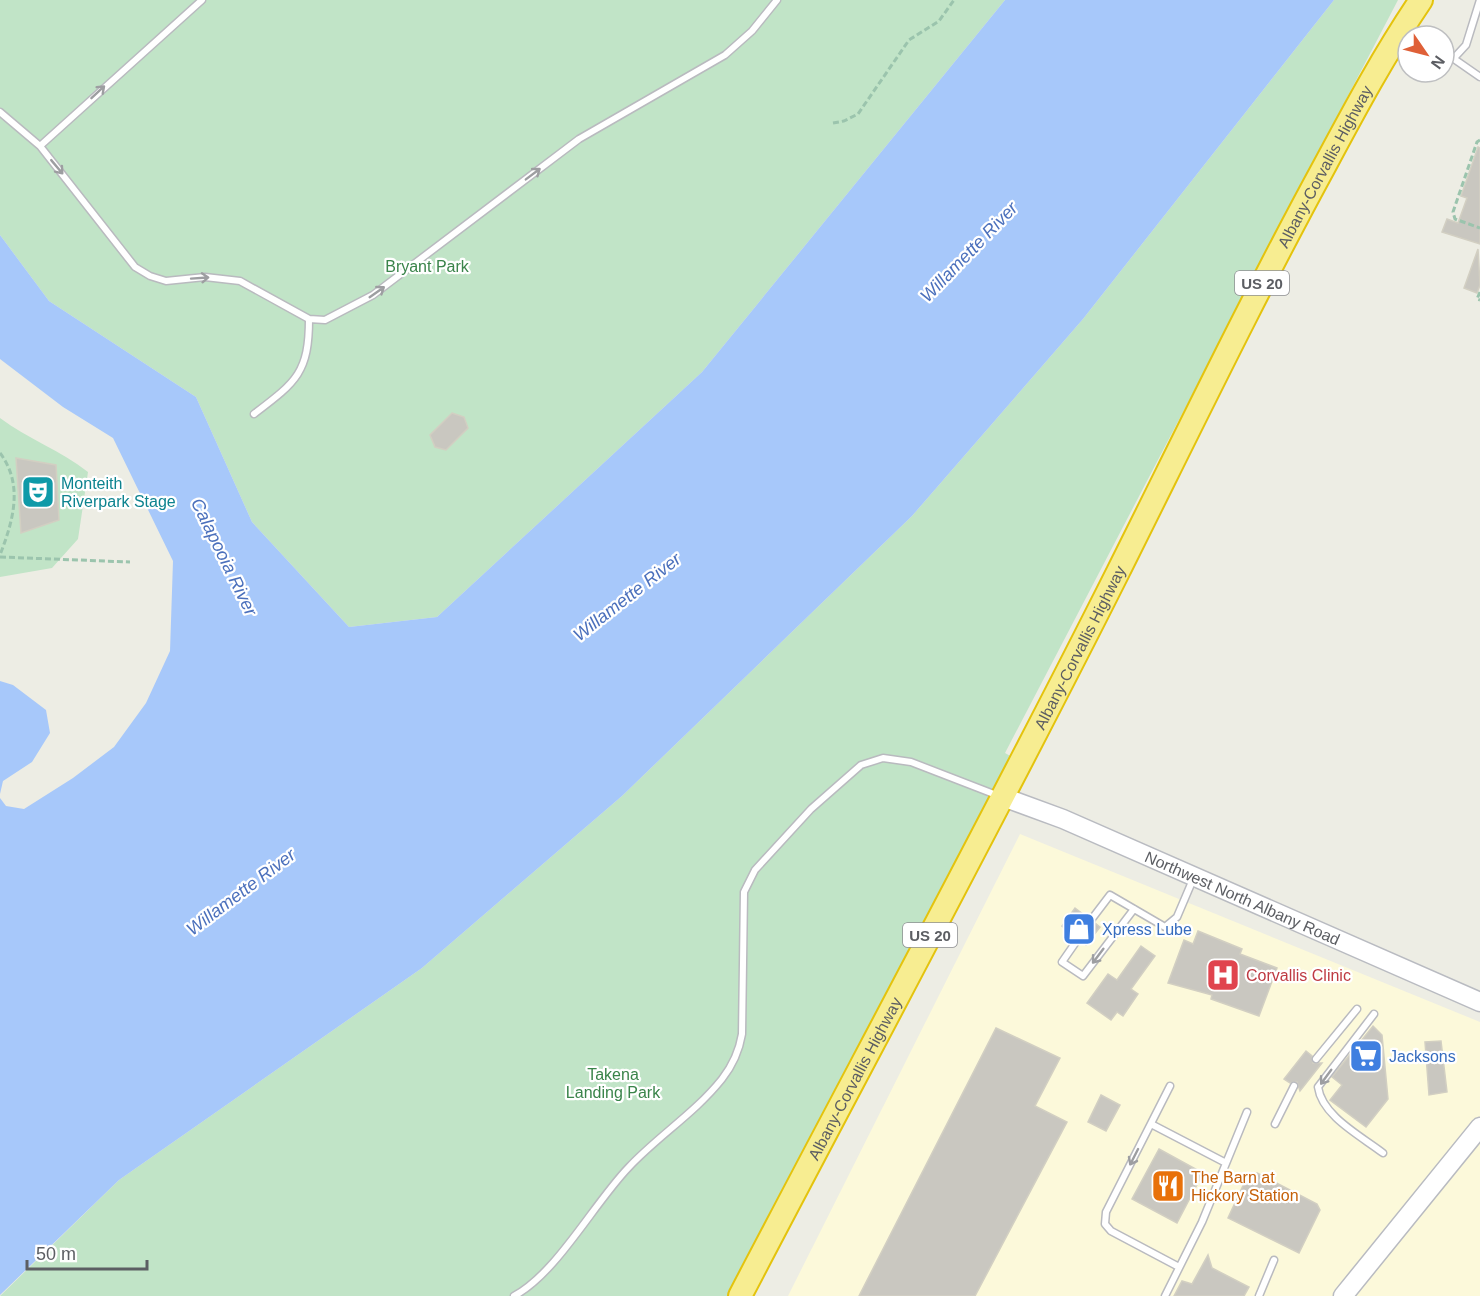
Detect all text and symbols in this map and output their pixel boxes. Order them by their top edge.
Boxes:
north arrow [1396,24,1456,84]
text: N [1428,53,1448,72]
street label: Albany-Corvallis Highway [1274,82,1375,250]
one-way arrow [90,85,105,99]
one-way arrow [50,159,64,174]
one-way arrow [524,168,540,180]
water label: Willamette River [916,197,1022,306]
park label: Bryant Park [385,258,470,275]
road number: US 20 [1235,271,1289,295]
one-way arrow [189,272,209,283]
one-way arrow [368,286,385,298]
theatre icon: Monteith Riverpark Stage [20,474,56,510]
place label: Monteith Riverpark Stage [61,475,176,510]
water label: Calapooia River [187,495,261,620]
water label: Willamette River [569,548,686,645]
street label: Albany-Corvallis Highway [1031,563,1128,732]
water label: Willamette River [183,844,300,939]
street label: Northwest North Albany Road [1143,848,1343,948]
shop icon: Xpress Lube [1061,911,1097,947]
place label: Xpress Lube [1102,921,1192,938]
road number: US 20 [903,923,957,947]
one-way arrow [1092,947,1105,963]
hospital icon: Corvallis Clinic [1205,957,1241,993]
place label: Corvallis Clinic [1246,967,1351,984]
street label: Albany-Corvallis Highway [805,994,905,1163]
supermarket icon: Jacksons [1348,1038,1384,1074]
place label: Jacksons [1389,1048,1456,1065]
park label: Takena Landing Park [566,1066,661,1101]
one-way arrow [1319,1069,1332,1085]
one-way arrow [1128,1147,1139,1165]
restaurant icon: The Barn at Hickory Station [1150,1168,1186,1204]
place label: The Barn at Hickory Station [1191,1169,1299,1204]
scale bar [27,1233,147,1271]
text: 50 m [36,1244,76,1264]

